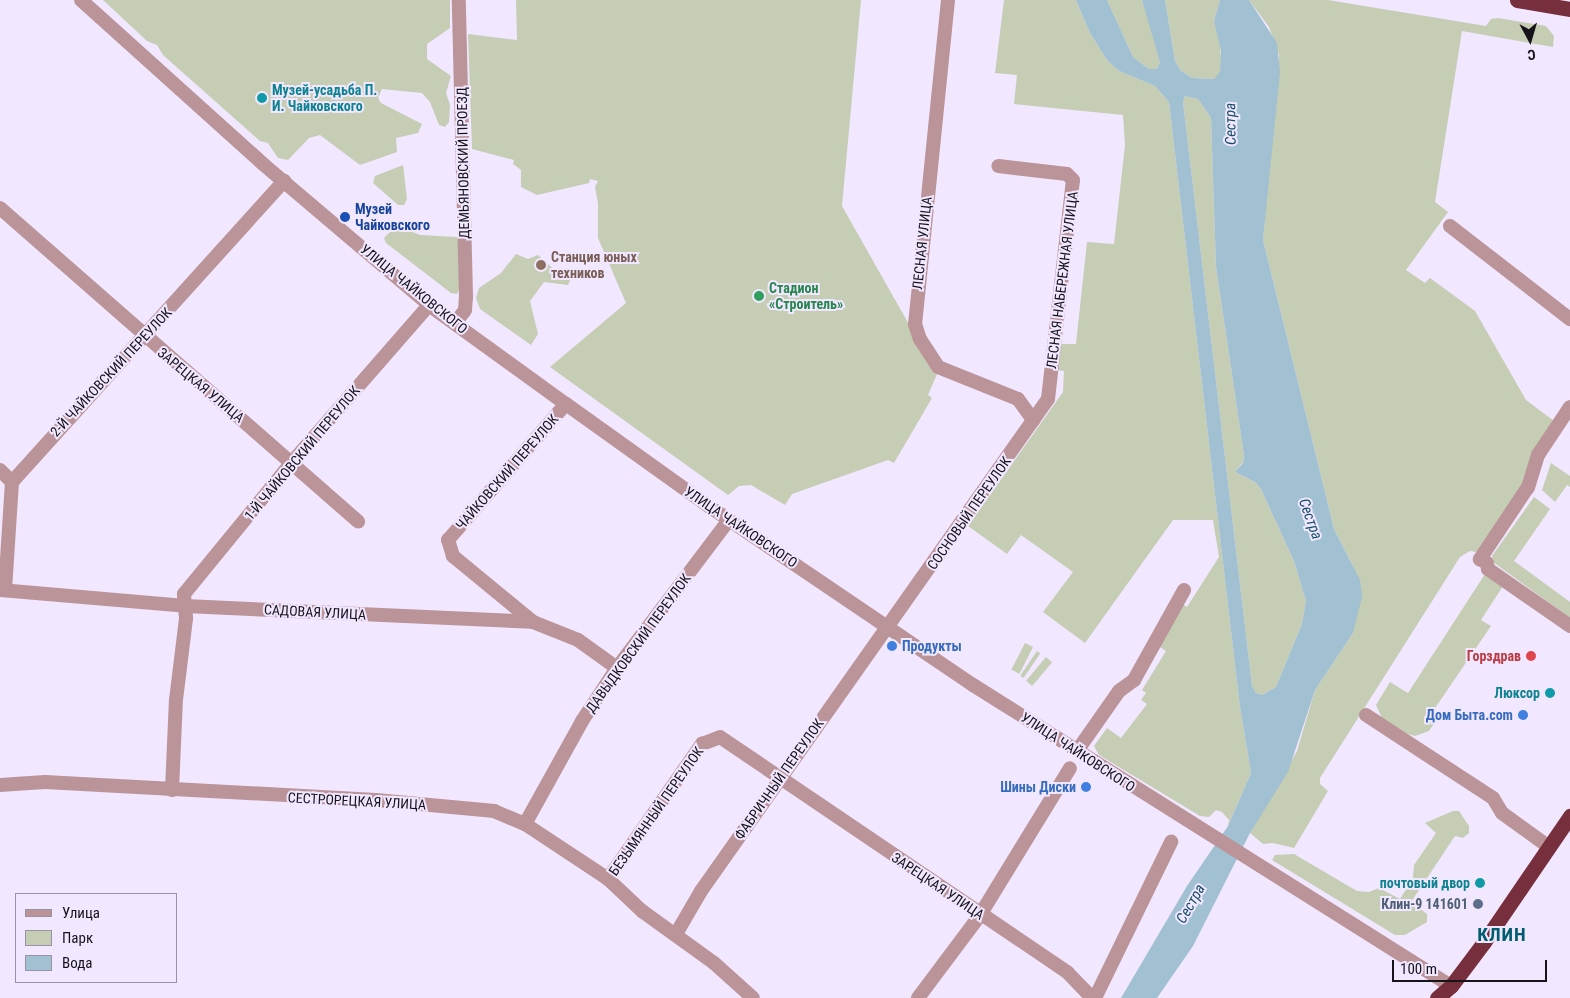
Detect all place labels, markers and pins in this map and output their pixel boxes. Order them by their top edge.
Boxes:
place label: Музей-усадьба П. И. Чайковского [272,82,377,114]
marker: Музей-усадьба П. И. Чайковского [256,92,268,104]
place label: Музей Чайковского [355,201,430,233]
marker: Музей Чайковского [339,211,351,223]
place label: Станция юных техников [551,249,637,282]
marker: Станция юных техников [535,259,547,271]
place label: Стадион «Строитель» [769,280,843,312]
marker: Стадион «Строитель» [753,290,765,302]
place label: Продукты [902,638,962,654]
marker: Продукты [886,640,898,652]
place label: Горздрав [1467,648,1521,664]
marker: Горздрав [1525,650,1537,662]
place label: Люксор [1494,685,1540,701]
marker: Люксор [1544,687,1556,699]
place label: Дом Быта.com [1426,707,1513,723]
marker: Дом Быта.com [1517,709,1529,721]
place label: Шины Диски [1000,779,1076,795]
marker: Шины Диски [1080,781,1092,793]
place label: почтовый двор [1380,875,1470,891]
marker: почтовый двор [1474,877,1486,889]
place label: Клин-9 141601 [1381,896,1468,912]
marker: Клин-9 141601 [1472,898,1484,910]

